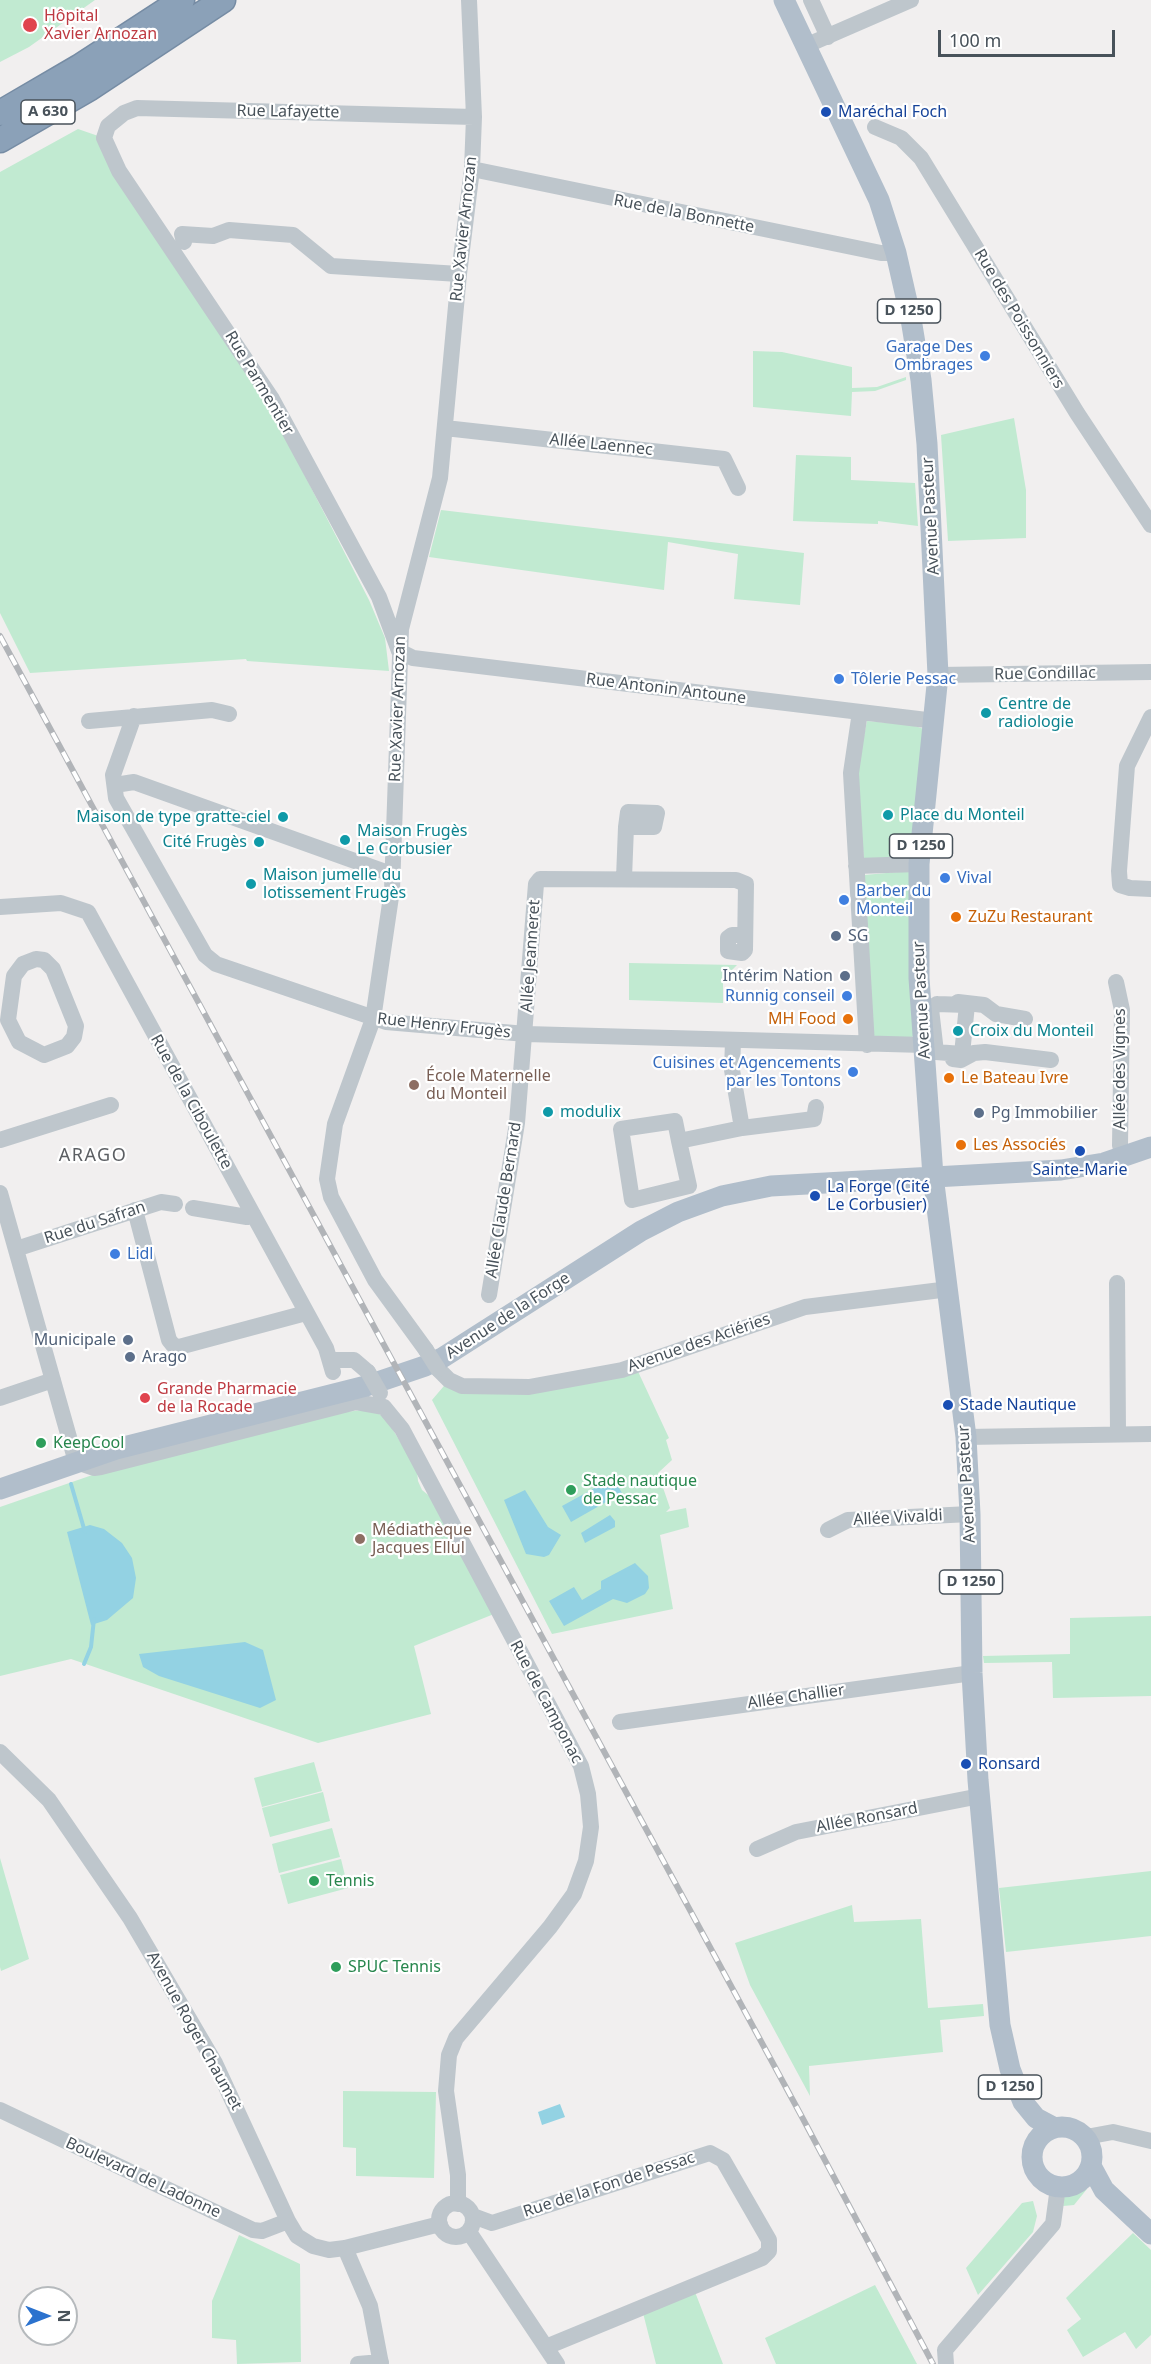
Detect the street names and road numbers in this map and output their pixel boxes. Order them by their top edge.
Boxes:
road number: A 630 [21,100,75,124]
street label: Rue Lafayette [237,102,339,122]
street label: Rue Xavier Arnozan [447,155,481,303]
street label: Rue de la Bonnette [612,191,756,237]
street label: Rue des Poissonniers [970,246,1068,392]
road number: D 1250 [878,299,940,323]
street label: Rue Parmentier [220,328,298,438]
street label: Allée Laennec [549,430,653,460]
street label: Avenue Pasteur [918,457,944,575]
street label: Rue Xavier Arnozan [386,636,410,782]
street label: Rue Condillac [994,664,1096,684]
street label: Rue Antonin Antoune [585,670,747,708]
road number: D 1250 [890,834,952,858]
street label: Allée Jeanneret [517,899,545,1013]
street label: Avenue Pasteur [909,941,935,1059]
street label: Allée des Vignes [1110,1008,1130,1130]
street label: Rue Henry Frugès [376,1009,512,1043]
street label: Rue de la Ciboulette [146,1031,236,1173]
street label: Allée Claude Bernard [482,1121,526,1279]
street label: Rue du Safran [42,1198,148,1248]
street label: Avenue de la Forge [442,1269,574,1363]
street label: Avenue des Aciéries [625,1310,773,1376]
street label: Avenue Pasteur [954,1425,980,1543]
street label: Allée Vivaldi [853,1506,943,1530]
road number: D 1250 [940,1570,1002,1594]
street label: Rue de Camponac [506,1637,586,1767]
street label: Allée Challier [746,1681,846,1713]
street label: Allée Ronsard [815,1799,919,1837]
street label: Avenue Roger Chaumet [142,1948,246,2114]
road number: D 1250 [978,2075,1042,2099]
street label: Boulevard de Ladonne [62,2134,224,2222]
street label: Rue de la Fon de Pessac [521,2148,697,2222]

